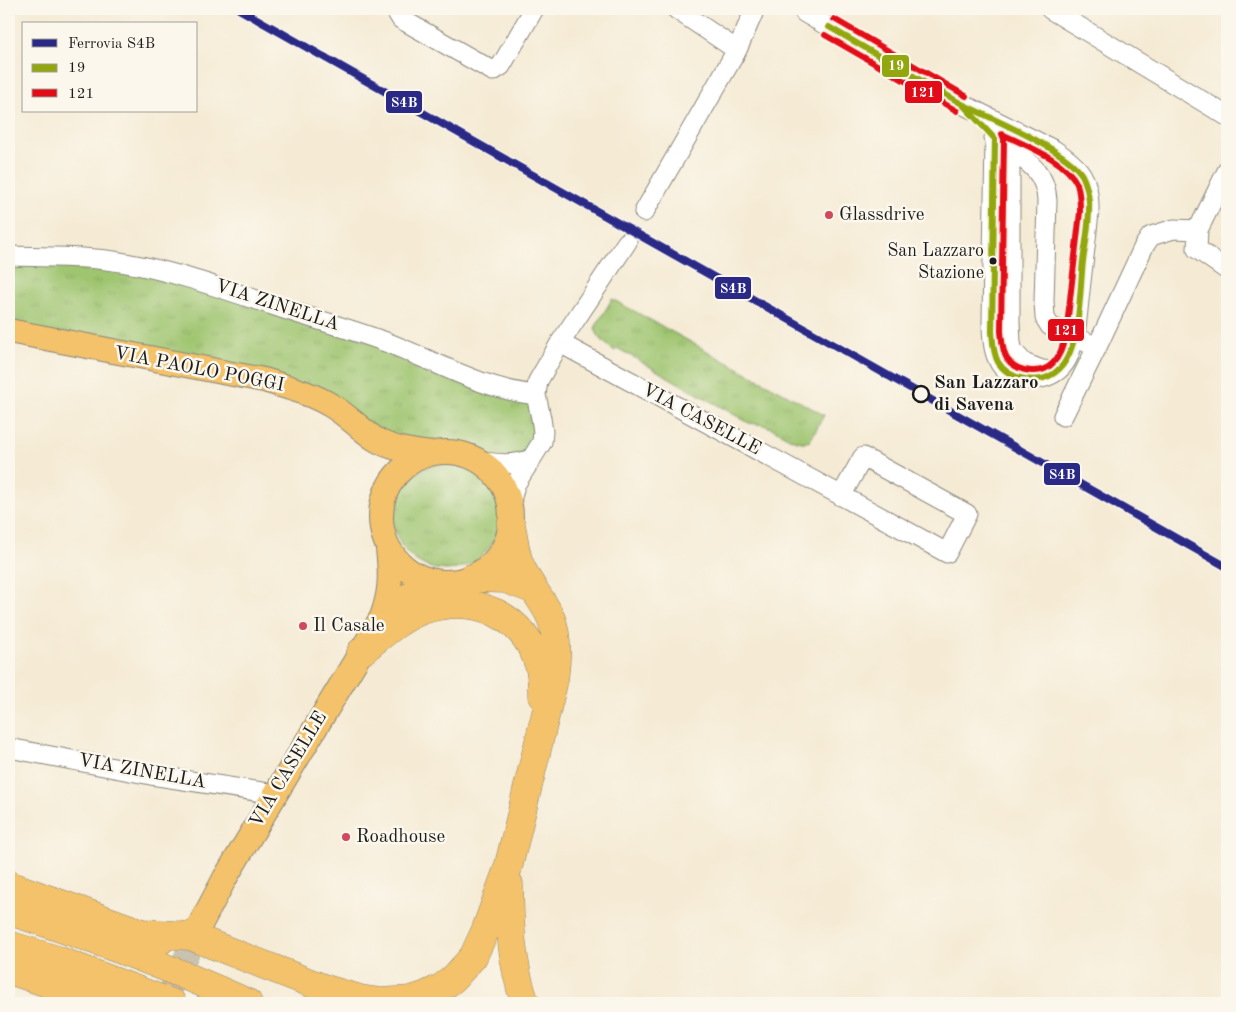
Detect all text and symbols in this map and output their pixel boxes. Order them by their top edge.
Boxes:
legend [22,22,198,112]
text: Ferrovia S4B [68,37,155,52]
line badge: 19 [881,54,910,78]
text: 19 [888,59,904,73]
text: 19 [68,61,85,76]
line badge: 121 [904,80,943,104]
text: 121 [911,86,935,100]
text: 121 [68,87,94,102]
line badge: S4B [385,90,423,114]
text: S4B [391,96,417,110]
place label: Glassdrive [839,206,924,225]
marker: Glassdrive [823,209,835,221]
place label: San Lazzaro Stazione [887,242,984,282]
marker: San Lazzaro Stazione [988,256,998,266]
line badge: S4B [714,276,752,300]
street label: VIA ZINELLA [212,277,342,335]
text: S4B [720,282,746,296]
line badge: 121 [1047,318,1085,342]
text: 121 [1054,324,1078,338]
street label: VIA PAOLO POGGI [112,344,286,396]
place label: San Lazzaro di Savena [934,374,1039,415]
street label: VIA CASELLE [638,381,764,459]
marker: San Lazzaro di Savena [912,385,930,403]
line badge: S4B [1043,462,1081,486]
text: S4B [1049,468,1075,482]
place label: Il Casale [313,617,385,636]
marker: Il Casale [297,620,309,632]
street label: VIA CASELLE [247,709,331,831]
street label: VIA ZINELLA [77,751,208,793]
place label: Roadhouse [356,828,445,847]
marker: Roadhouse [340,831,352,843]

